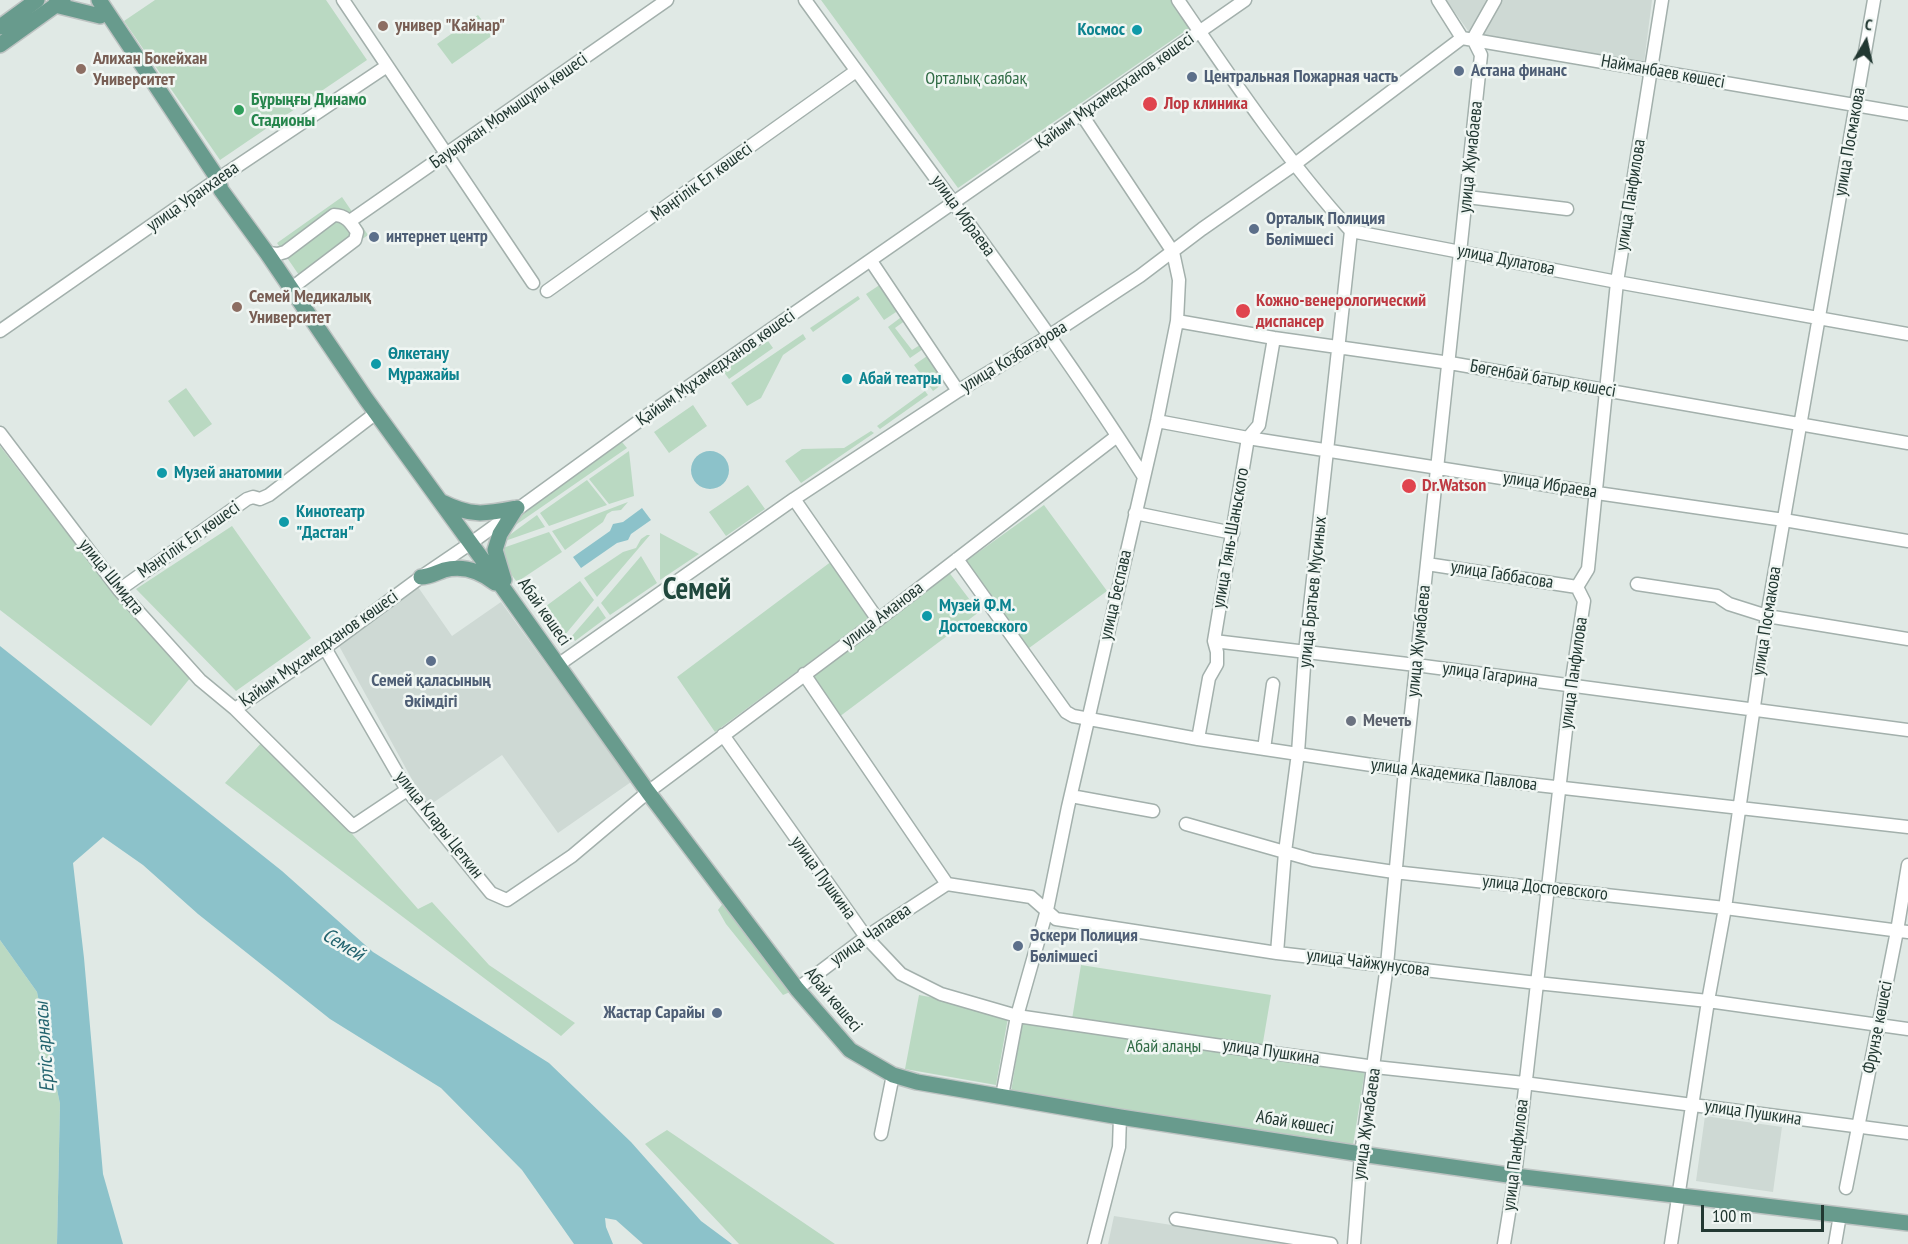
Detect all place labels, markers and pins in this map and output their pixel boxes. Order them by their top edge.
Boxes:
place label: универ "Кайнар" [395,15,505,37]
marker: универ "Кайнар" [376,19,390,33]
place label: Космос [1077,19,1125,41]
marker: Космос [1130,23,1144,37]
place label: Алихан Бокейхан Университет [93,48,207,90]
place label: Астана финанс [1471,60,1567,82]
marker: Алихан Бокейхан Университет [74,62,88,76]
marker: Астана финанс [1452,64,1466,78]
place label: Центральная Пожарная часть [1204,66,1398,88]
marker: Центральная Пожарная часть [1185,70,1199,84]
place label: Бұрыңғы Динамо Стадионы [251,89,366,132]
place label: Лор клиника [1164,93,1248,115]
marker: Лор клиника [1141,95,1159,113]
marker: Бұрыңғы Динамо Стадионы [232,103,246,117]
place label: Орталық Полиция Бөлімшесі [1266,208,1385,250]
marker: Орталық Полиция Бөлімшесі [1247,222,1261,236]
place label: интернет центр [386,226,488,248]
marker: интернет центр [367,230,381,244]
place label: Семей Медикалық Университет [249,286,371,328]
place label: Кожно-венерологический диспансер [1256,290,1426,332]
marker: Семей Медикалық Университет [230,300,244,314]
marker: Кожно-венерологический диспансер [1234,302,1252,320]
place label: Өлкетану Мұражайы [388,343,459,386]
marker: Өлкетану Мұражайы [369,357,383,371]
place label: Абай театры [859,368,941,390]
marker: Абай театры [840,372,854,386]
place label: Музей анатомии [174,462,282,484]
marker: Музей анатомии [155,466,169,480]
place label: Dr.Watson [1422,475,1486,497]
marker: Dr.Watson [1400,477,1418,495]
place label: Кинотеатр "Дастан" [296,501,365,544]
marker: Кинотеатр "Дастан" [277,515,291,529]
place label: Музей Ф.М. Достоевского [939,595,1028,638]
marker: Музей Ф.М. Достоевского [920,609,934,623]
marker: Семей қаласының Әкімдігі [424,654,438,668]
place label: Семей қаласының Әкімдігі [371,670,491,712]
place label: Мечеть [1363,710,1412,732]
marker: Мечеть [1344,714,1358,728]
place label: Әскери Полиция Бөлімшесі [1030,925,1138,968]
marker: Әскери Полиция Бөлімшесі [1011,939,1025,953]
place label: Жастар Сарайы [603,1002,705,1024]
marker: Жастар Сарайы [710,1006,724,1020]

